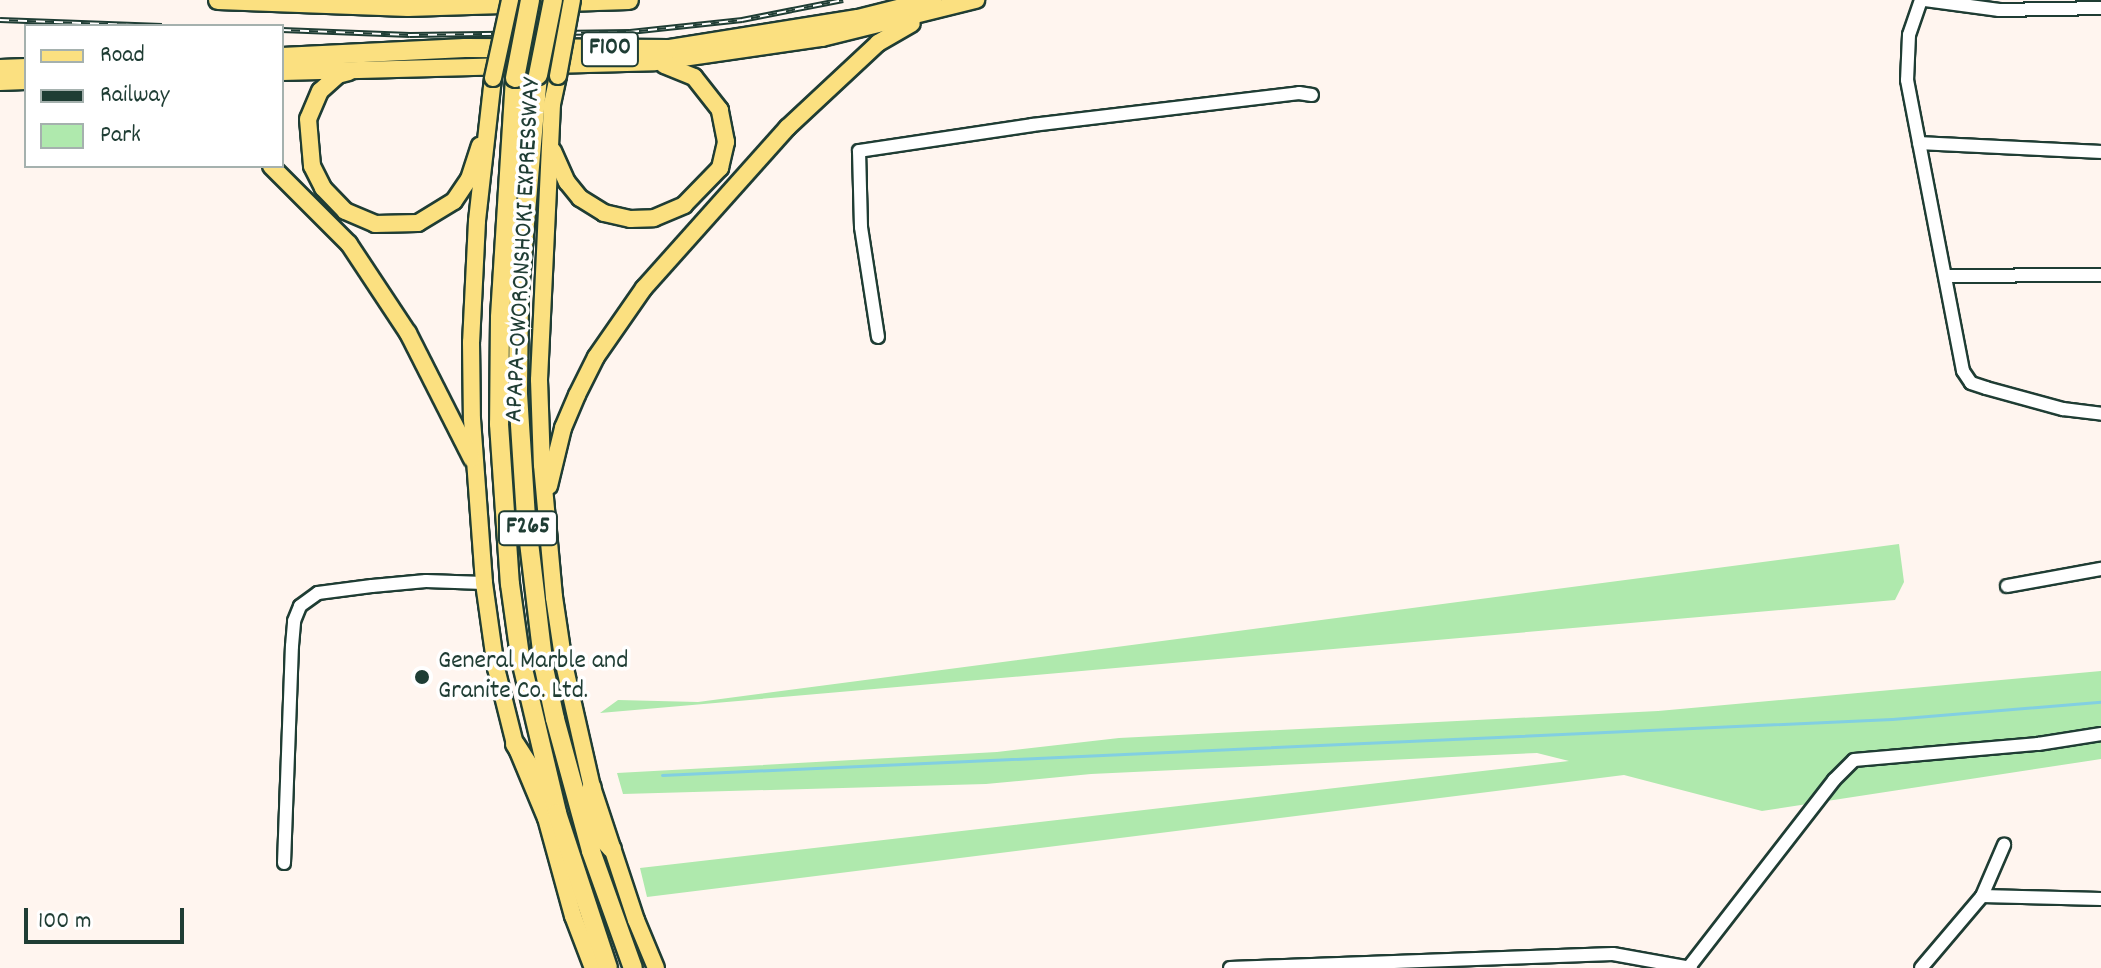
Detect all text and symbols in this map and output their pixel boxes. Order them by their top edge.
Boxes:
legend [24,24,284,168]
road number: F100 [580,29,640,69]
text: Road [100,39,145,73]
street label: APAPA-OWORONSHOKI EXPRESSWAY [499,77,549,423]
text: Railway [100,79,169,113]
text: Park [100,119,141,153]
road number: F265 [496,508,560,548]
place label: General Marble and Granite Co. Ltd. [438,646,628,708]
marker: General Marble and Granite Co. Ltd. [413,668,431,686]
scale bar [28,892,188,942]
text: 100 m [38,905,91,939]

